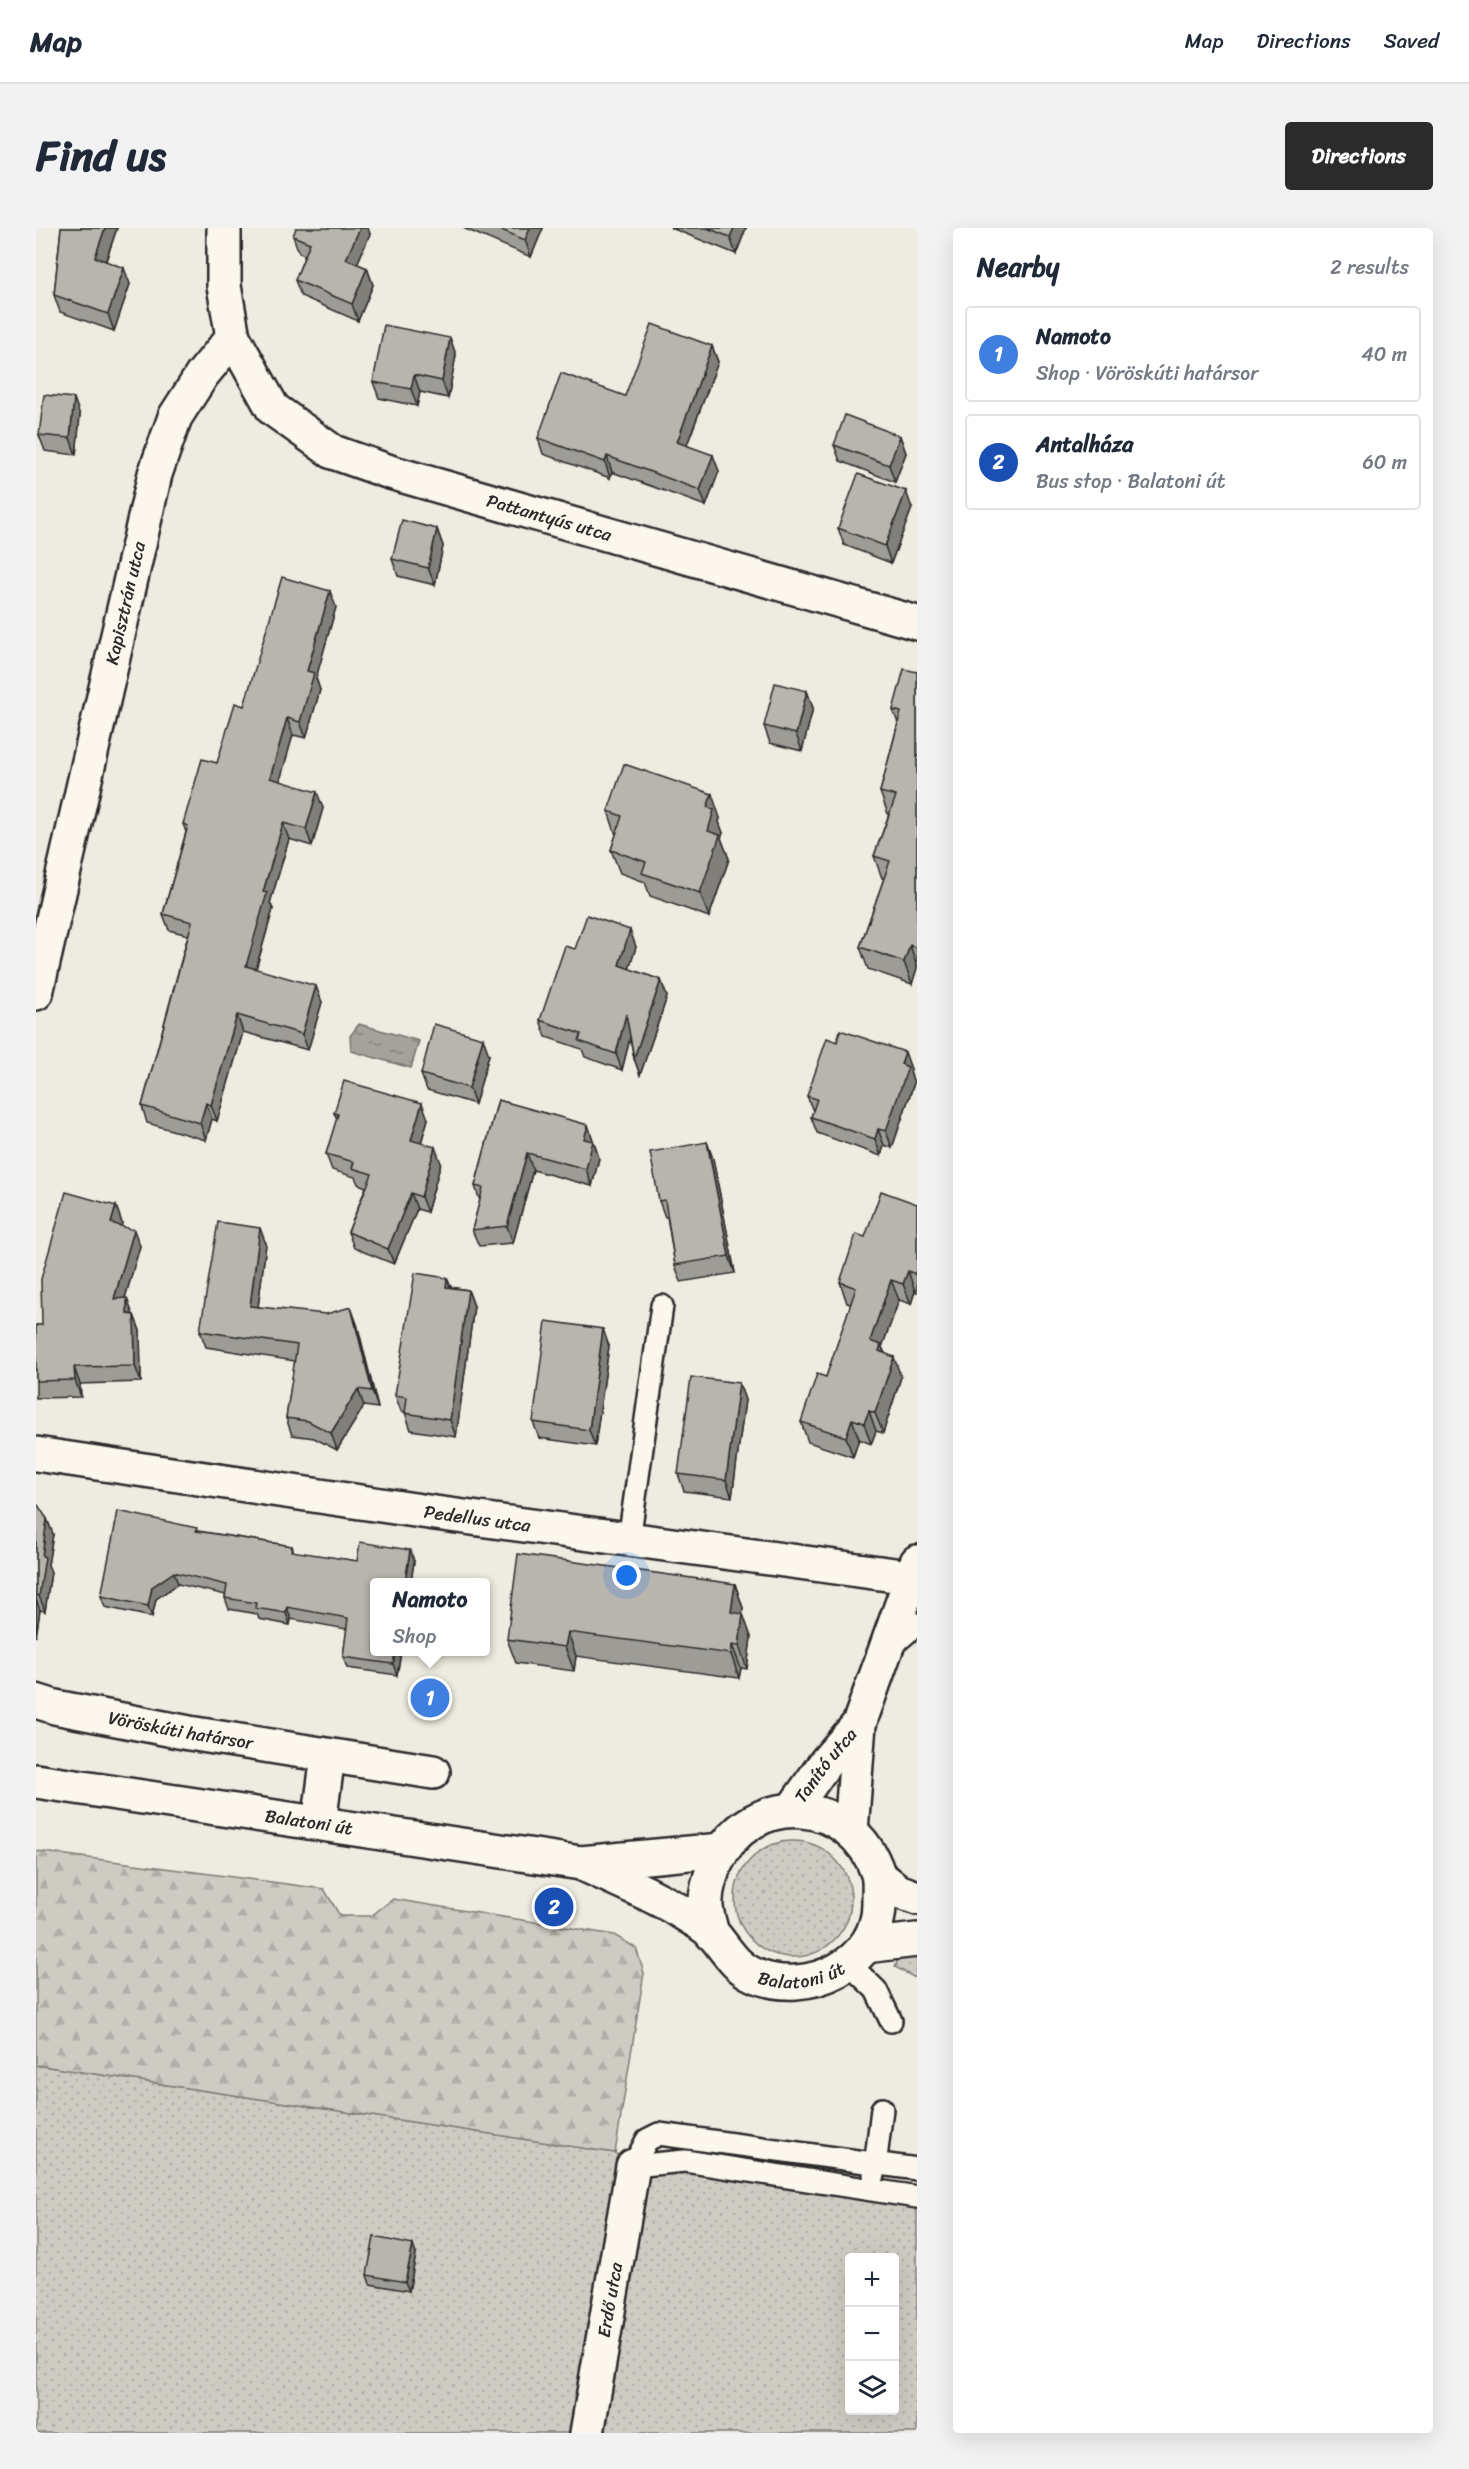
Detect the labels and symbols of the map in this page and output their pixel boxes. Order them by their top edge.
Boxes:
street label: Pattantyús utca [483,484,616,551]
street label: Kapisztrán utca [96,537,155,668]
street label: Pedellus utca [422,1496,534,1542]
your location [612,1561,641,1590]
pin: 1 [410,1676,450,1720]
street label: Vöröskúti határsor [106,1702,257,1759]
street label: Tanító utca [786,1720,865,1810]
street label: Balatoni út [263,1800,355,1844]
pin: 2 [534,1884,574,1930]
street label: Balatoni út [754,1953,852,1998]
street label: Erdő utca [588,2259,632,2340]

